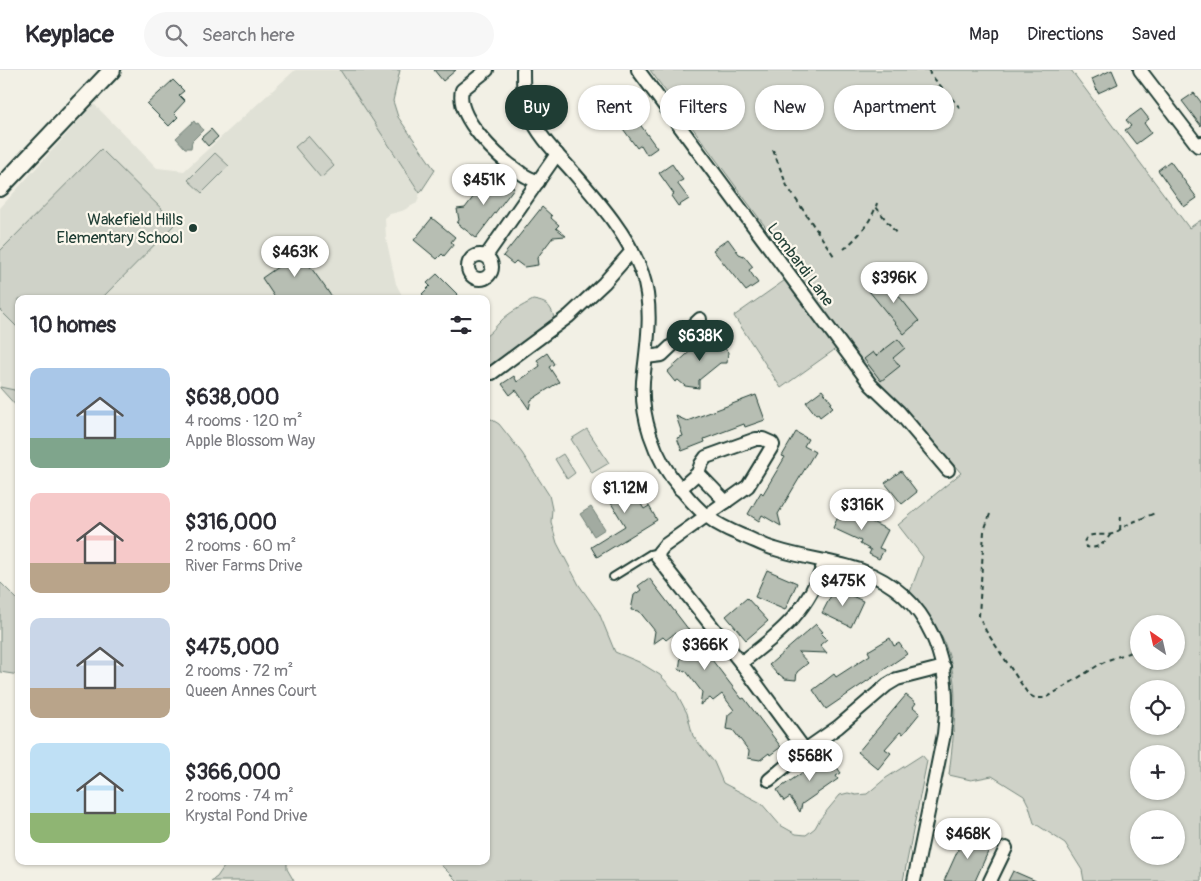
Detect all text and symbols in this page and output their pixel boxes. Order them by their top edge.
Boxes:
search box [144,12,494,57]
text: Keyplace [25,20,114,49]
icon: search [162,21,190,49]
text: Search here [202,23,295,47]
text: Map [969,23,999,46]
text: Directions [1027,23,1103,46]
text: Saved [1131,23,1176,46]
chip: Buy [505,85,568,130]
chip: Rent [578,85,650,130]
chip: Filters [660,85,745,130]
chip: New [755,85,824,130]
chip: Apartment [834,85,954,130]
pin: $451K [449,164,519,206]
text: $451K [463,170,505,190]
place label: Wakefield Hills Elementary School [57,210,183,248]
street label: Lombardi Lane [762,219,838,310]
marker: Wakefield Hills Elementary School [187,222,199,234]
pin: $463K [260,236,330,278]
text: $463K [272,242,318,262]
pin: $396K [859,262,929,304]
text: $396K [872,268,916,288]
icon: filters [447,311,475,339]
text: 10 homes [30,312,116,339]
pin: $638K [665,320,735,362]
text: $638K [678,326,722,346]
text: $638,000 [185,384,279,411]
icon: home [70,388,130,448]
text: 4 rooms · 120 m² [185,411,302,431]
text: Apple Blossom Way [185,431,315,451]
pin: $1.12M [584,472,666,514]
text: $1.12M [602,478,648,498]
pin: $316K [827,488,897,531]
text: $316K [841,495,883,515]
text: $316,000 [185,509,277,536]
icon: home [70,513,130,573]
text: 2 rooms · 60 m² [185,536,296,556]
text: River Farms Drive [185,556,302,576]
pin: $475K [808,564,878,607]
text: $475K [821,571,865,591]
north arrow [1130,615,1185,670]
map controls [1130,615,1185,865]
pin: $366K [670,628,740,671]
text: $475,000 [185,634,279,661]
text: $366K [682,635,728,655]
icon: home [70,638,130,698]
text: 2 rooms · 72 m² [185,661,293,681]
button: locate [1130,680,1185,735]
text: Queen Annes Court [185,681,317,701]
pin: $568K [775,740,845,782]
button: + [1130,745,1185,800]
text: $568K [788,746,832,766]
text: $366,000 [185,759,281,786]
icon: home [70,763,130,823]
text: 2 rooms · 74 m² [185,786,294,806]
text: Krystal Pond Drive [185,806,307,826]
button: − [1130,810,1185,865]
pin: $468K [933,818,1003,860]
text: $468K [946,824,990,844]

